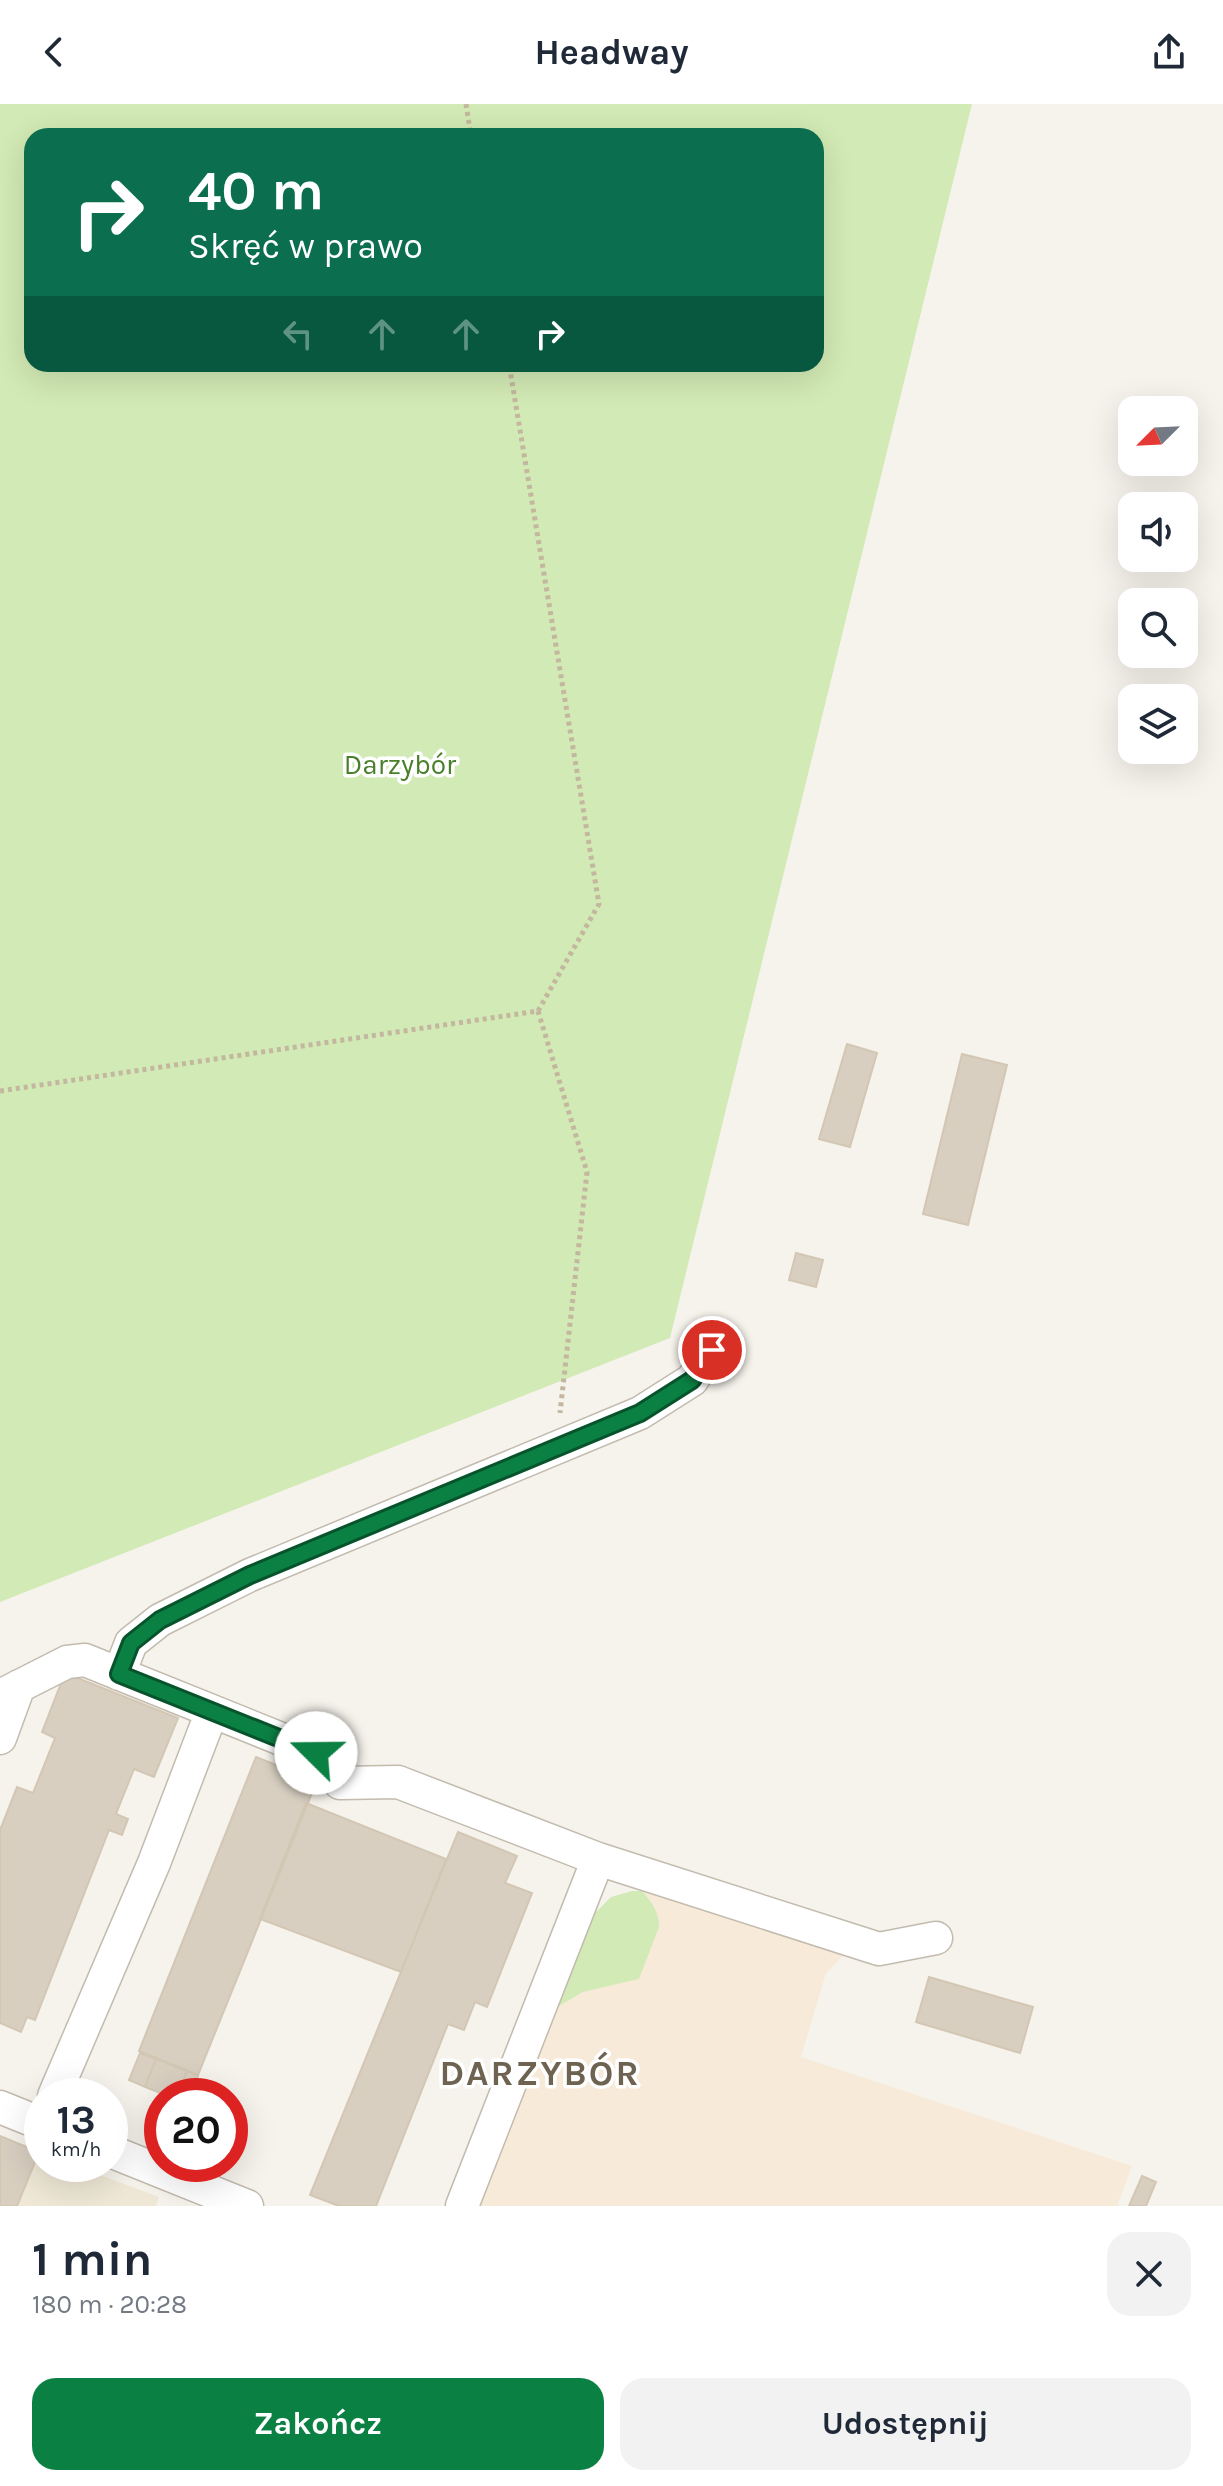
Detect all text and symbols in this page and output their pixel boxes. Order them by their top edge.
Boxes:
icon: back [32,30,76,74]
icon: share [1147,30,1191,74]
text: Headway [534,31,689,73]
text: 40 m [188,158,324,223]
icon: right [56,160,160,264]
text: Skręć w prawo [188,225,423,267]
icon: left [276,312,320,356]
icon: ahead [360,312,404,356]
icon: ahead [444,312,488,356]
icon: right [528,312,572,356]
north arrow [1118,396,1198,476]
map controls [1118,396,1198,764]
button: sound [1118,492,1198,572]
button: search [1118,588,1198,668]
button: layers [1118,684,1198,764]
park label: Darzybór [344,748,457,781]
pin [678,1316,746,1384]
icon: arrive [690,1328,734,1372]
position arrow [274,1711,358,1795]
district label: DARZYBÓR [439,2051,641,2094]
speed limit sign: 20 [144,2078,248,2182]
text: 13 [56,2096,96,2143]
text: km/h [51,2138,101,2161]
text: 1 min [32,2231,152,2287]
button: close [1107,2232,1191,2316]
text: 180 m · 20:28 [32,2289,187,2320]
button: Zakończ [32,2378,604,2470]
button: Udostępnij [620,2378,1191,2470]

